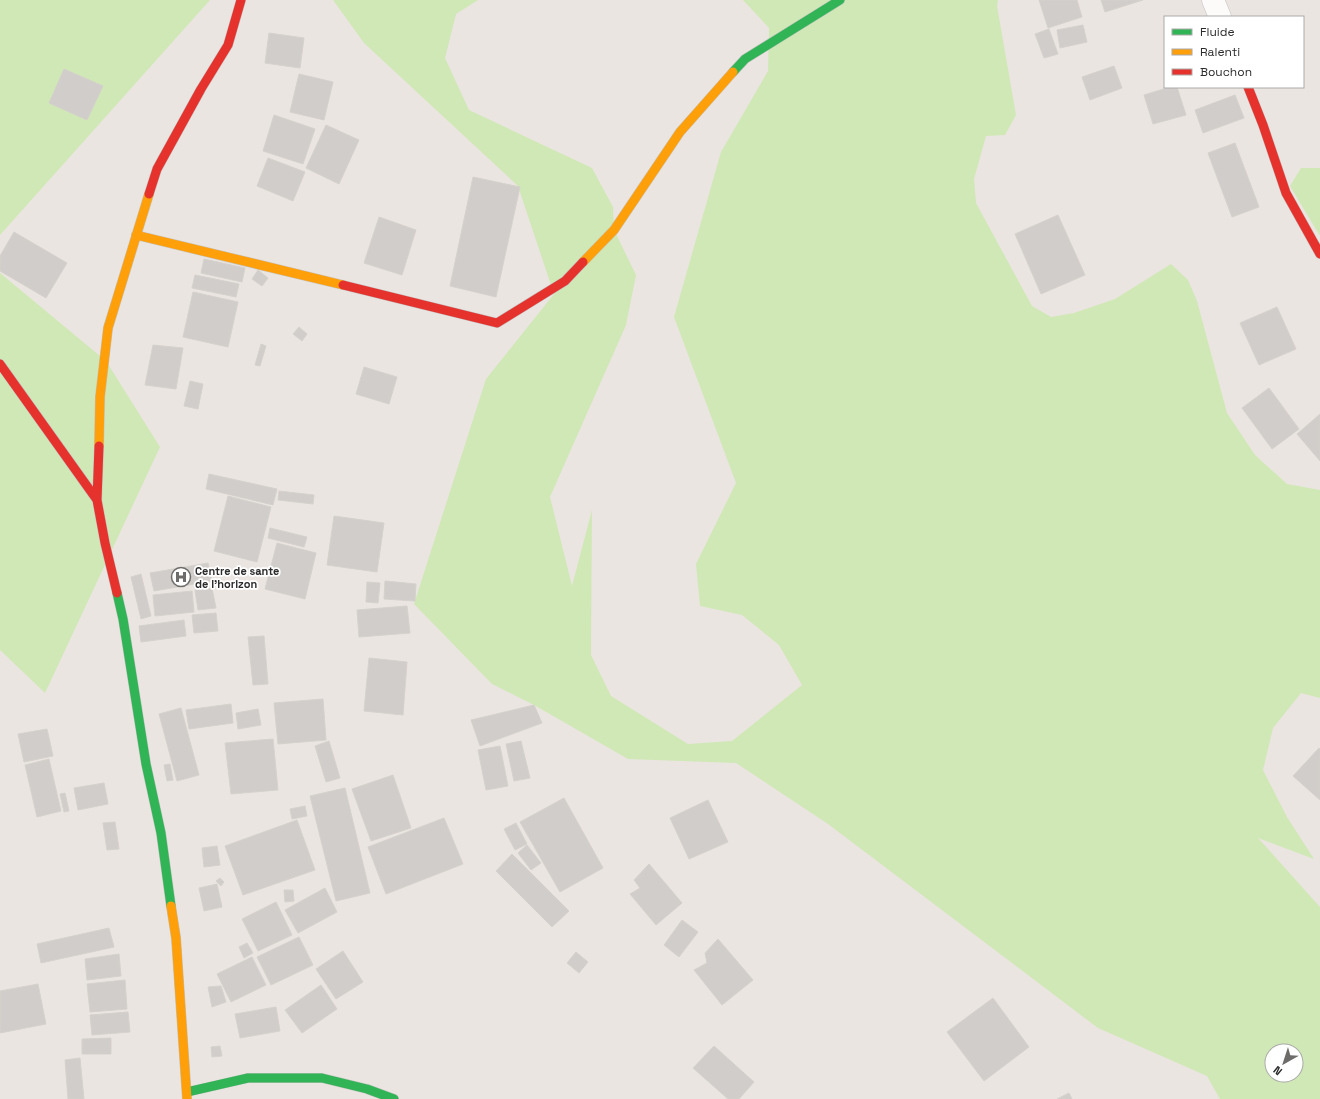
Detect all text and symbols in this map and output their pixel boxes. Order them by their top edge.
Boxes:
legend [1164,16,1304,88]
text: Fluide [1200,24,1235,40]
text: Ralenti [1200,44,1240,60]
text: Bouchon [1200,64,1252,80]
place label: Centre de sante de l'horizon [195,564,279,591]
hospital icon: Centre de sante de l'horizon [170,566,192,588]
north arrow [1264,1043,1304,1083]
text: N [1270,1063,1285,1079]

